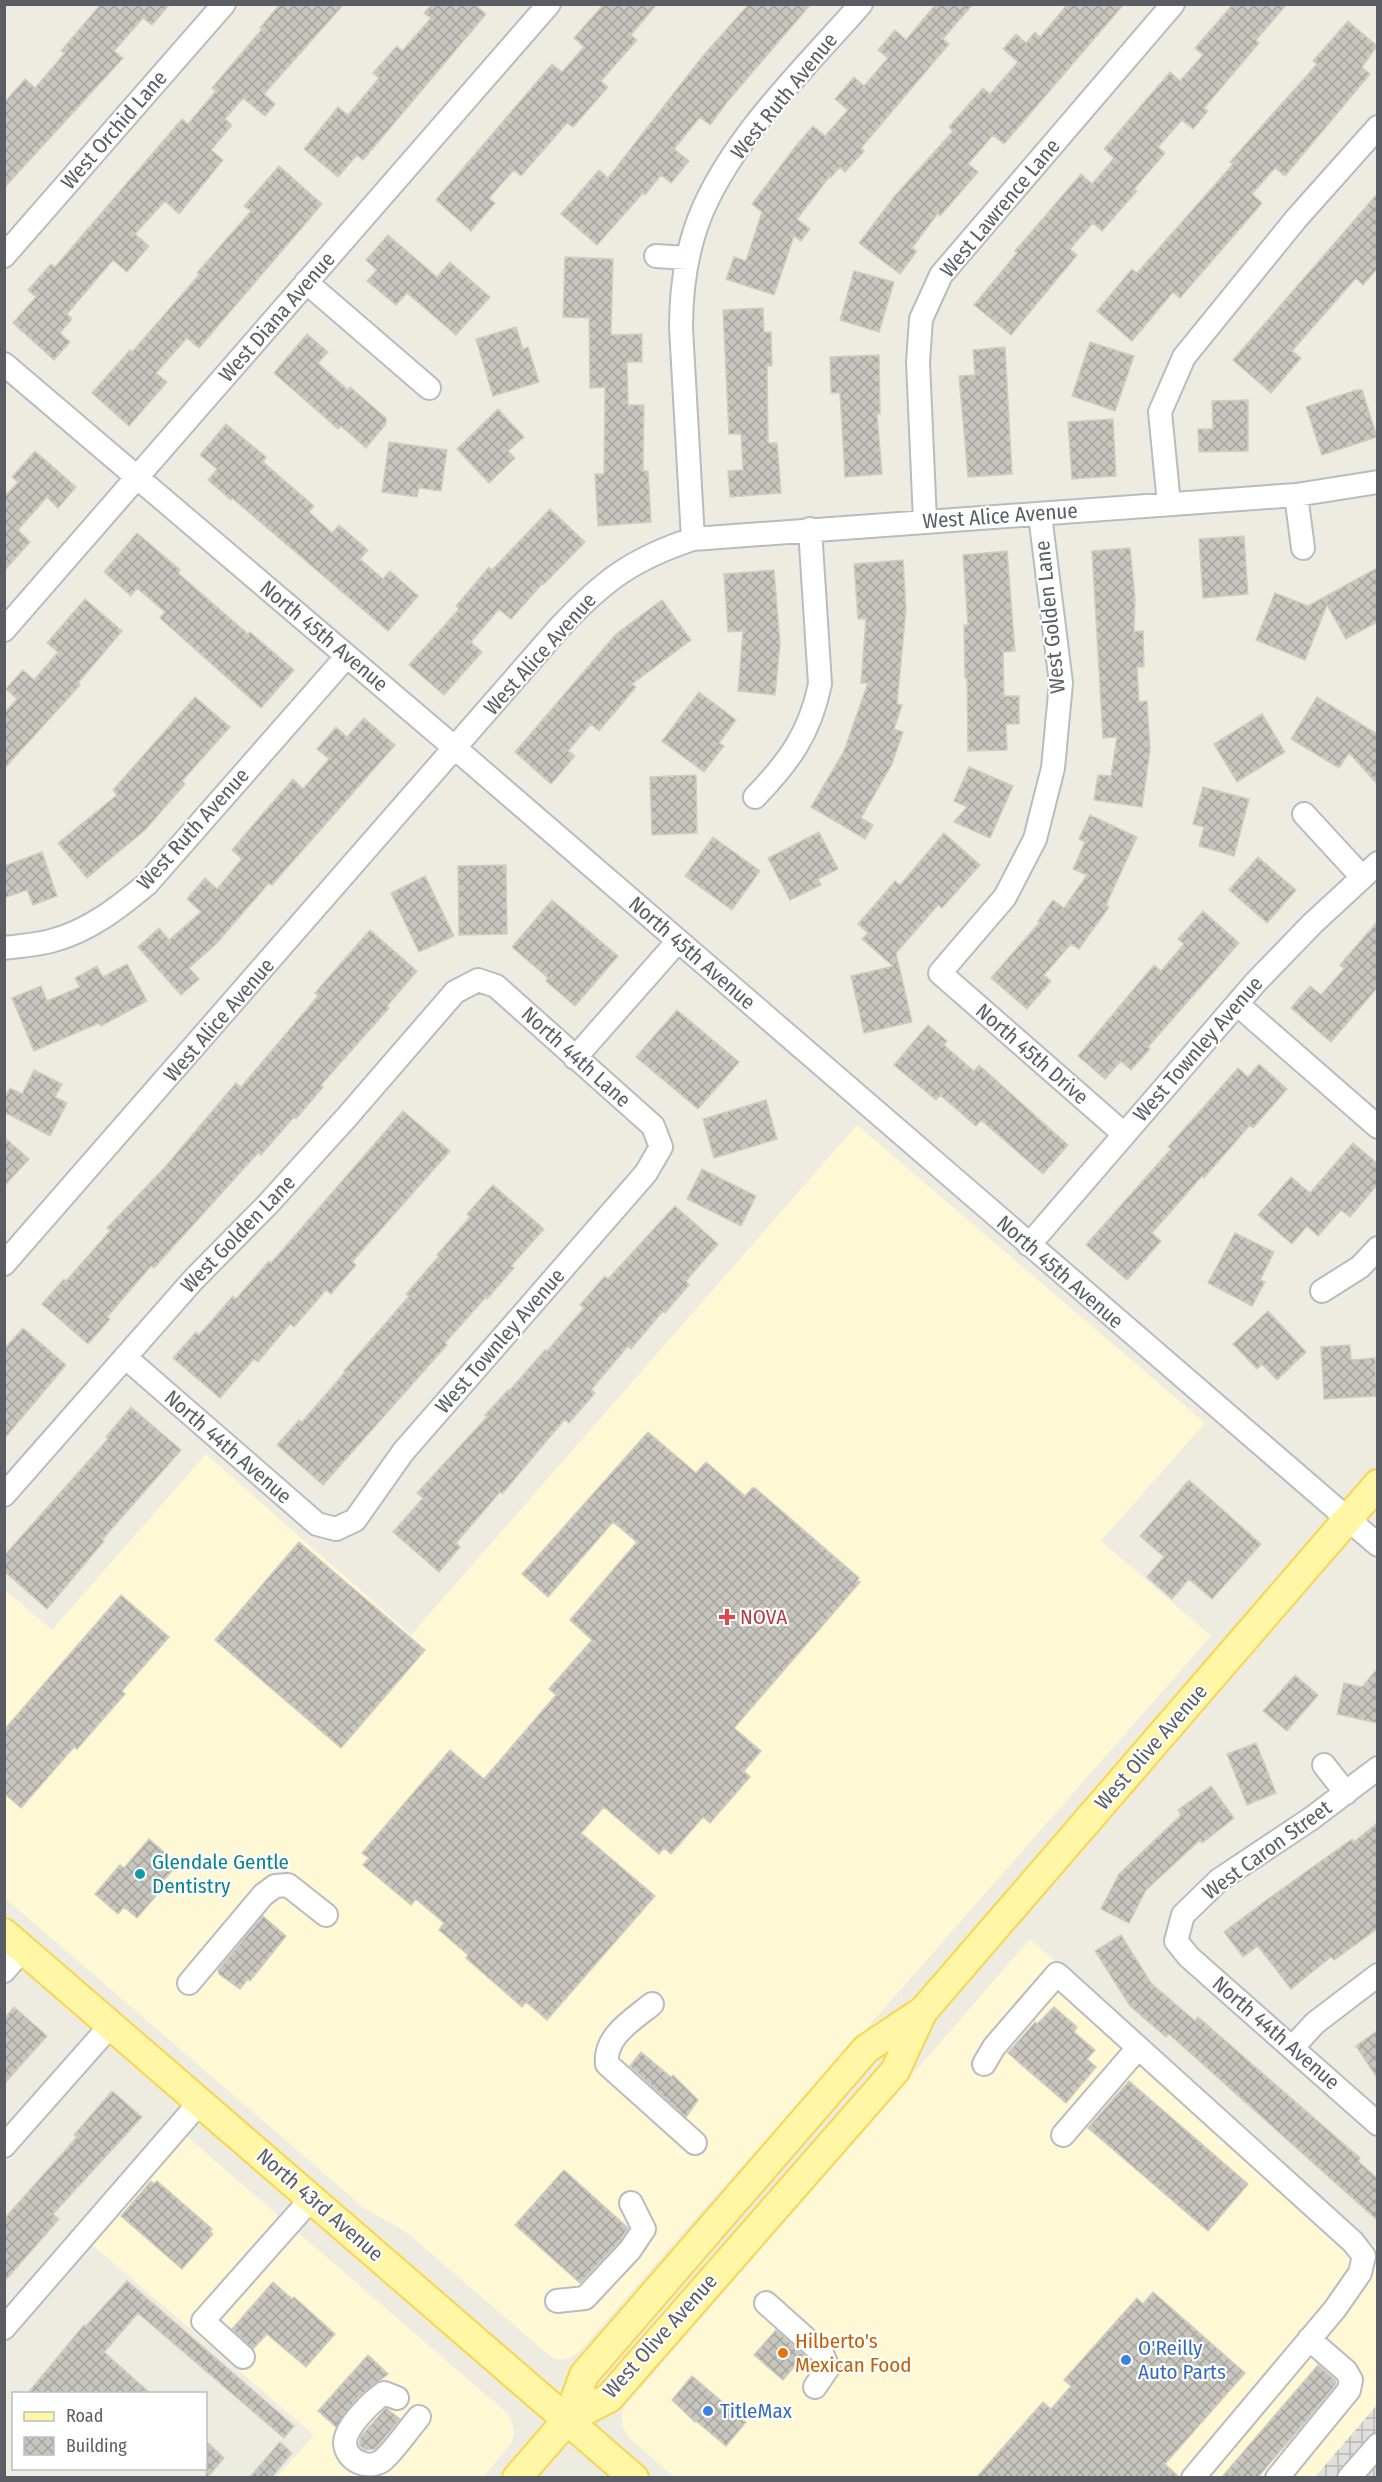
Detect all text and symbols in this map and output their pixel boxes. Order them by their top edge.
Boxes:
street label: West Ruth Avenue [725,28,843,164]
street label: West Orchid Lane [55,65,173,195]
street label: West Lawrence Lane [935,133,1065,283]
street label: West Diana Avenue [213,247,341,387]
street label: West Alice Avenue [922,498,1078,534]
street label: West Golden Lane [1029,539,1071,695]
street label: North 45th Avenue [255,575,393,697]
street label: West Alice Avenue [478,588,602,720]
street label: West Ruth Avenue [131,763,255,895]
street label: North 45th Avenue [623,891,761,1015]
street label: West Alice Avenue [158,953,280,1087]
street label: West Townley Avenue [1128,971,1268,1127]
street label: North 45th Drive [970,998,1094,1110]
street label: North 44th Lane [516,1001,636,1113]
street label: West Golden Lane [175,1170,301,1298]
street label: North 45th Avenue [991,1210,1129,1334]
street label: West Townley Avenue [430,1263,570,1419]
street label: North 44th Avenue [159,1385,297,1509]
place label: NOVA [740,1604,787,1630]
marker: NOVA [718,1608,736,1626]
street label: West Olive Avenue [1089,1679,1213,1815]
street label: West Caron Street [1198,1794,1337,1905]
place label: Glendale Gentle Dentistry [152,1849,289,1899]
marker: Glendale Gentle Dentistry [133,1867,147,1881]
street label: North 44th Avenue [1207,1971,1345,2095]
street label: North 43rd Avenue [251,2143,389,2267]
street label: West Olive Avenue [597,2268,723,2404]
place label: Hilberto's Mexican Food [795,2328,912,2378]
place label: O'Reilly Auto Parts [1138,2335,1226,2385]
marker: Hilberto's Mexican Food [776,2346,790,2360]
marker: O'Reilly Auto Parts [1119,2353,1133,2367]
legend [12,2392,207,2470]
place label: TitleMax [720,2398,793,2424]
marker: TitleMax [701,2404,715,2418]
text: Road [66,2405,103,2427]
text: Building [66,2435,127,2457]

